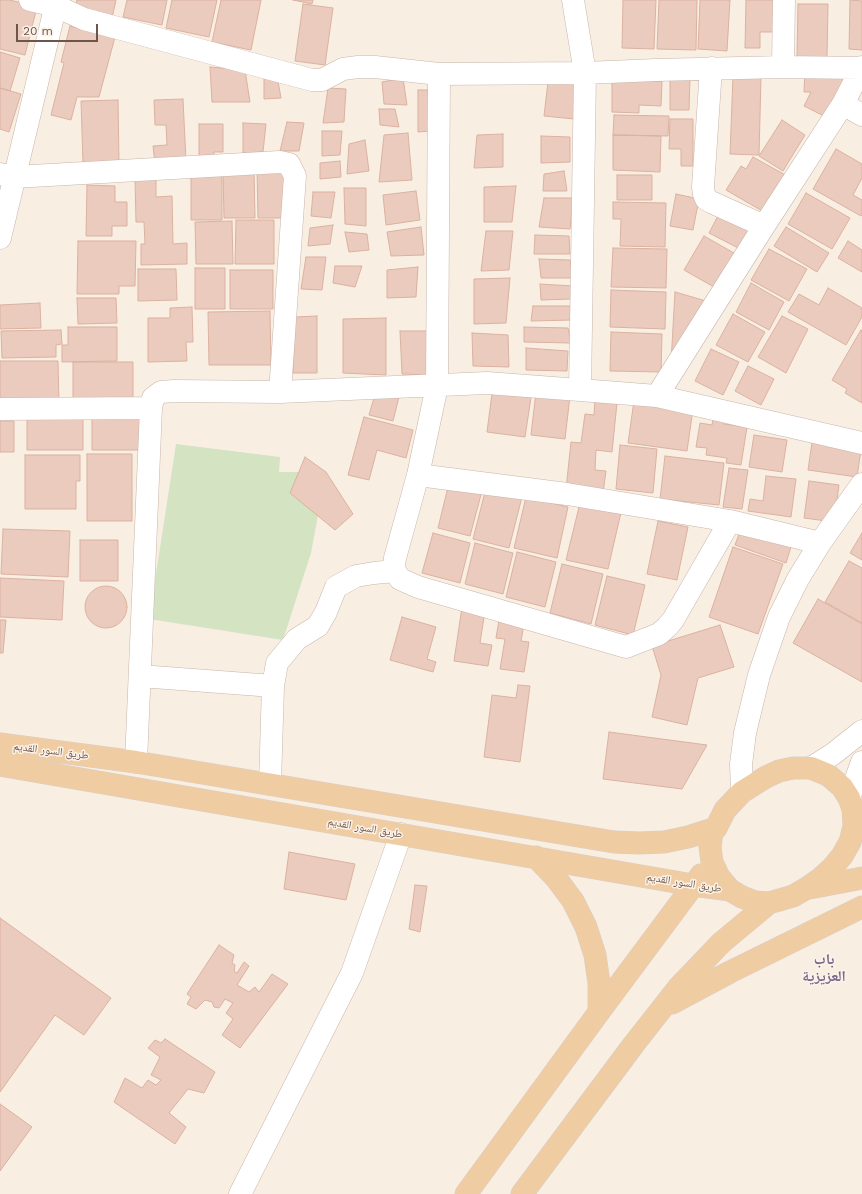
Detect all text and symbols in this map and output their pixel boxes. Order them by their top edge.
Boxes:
scale bar [18,16,100,42]
text: 20 m [23,24,53,38]
street label: طريق السور القديم [13,740,89,762]
street label: طريق السور القديم [327,815,403,841]
street label: طريق السور القديم [646,871,722,895]
district label: باب العزيزية [802,951,846,986]

